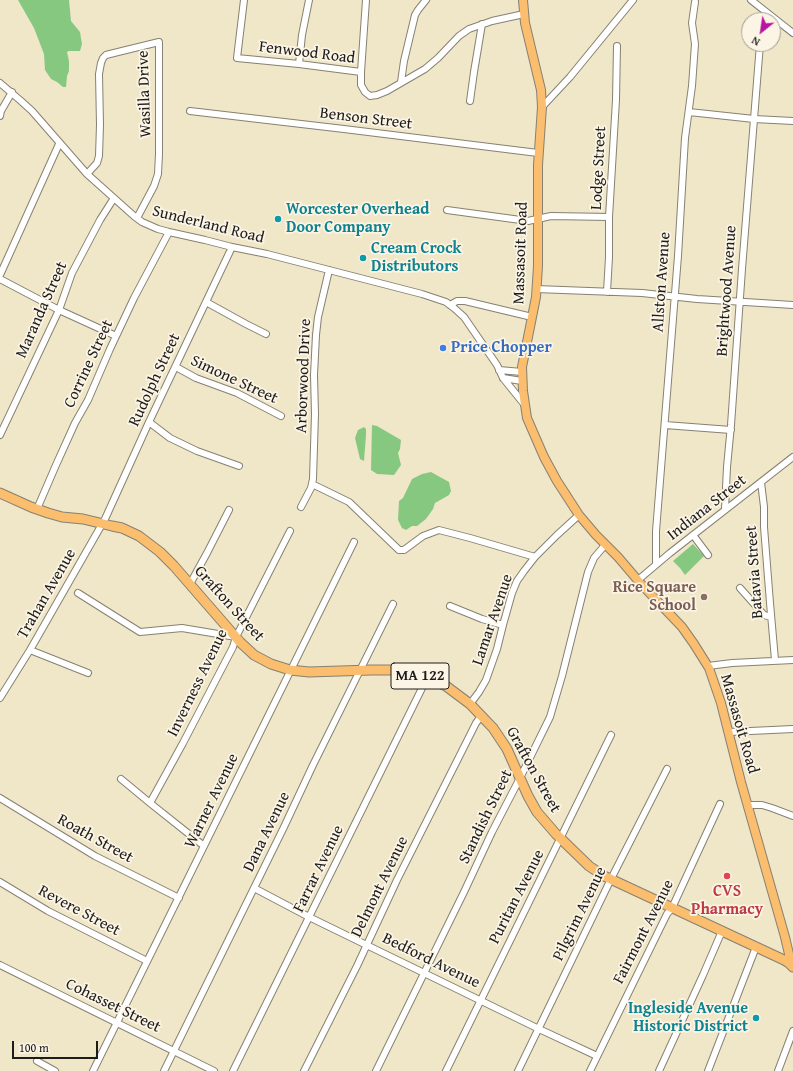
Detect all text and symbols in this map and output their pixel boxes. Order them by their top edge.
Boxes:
north arrow [741,12,781,52]
text: N [748,33,763,50]
street label: Fenwood Road [258,38,356,68]
street label: Wasilla Drive [134,50,156,138]
street label: Benson Street [319,104,413,134]
street label: Lodge Street [587,126,611,210]
place label: Worcester Overhead Door Company [286,200,429,238]
street label: Massasoit Road [510,201,532,305]
street label: Sunderland Road [150,202,266,248]
marker: Worcester Overhead Door Company [273,214,283,224]
street label: Brightwood Avenue [713,225,741,357]
street label: Allston Avenue [649,231,675,333]
place label: Cream Crock Distributors [371,239,461,277]
marker: Cream Crock Distributors [358,253,368,263]
street label: Maranda Street [12,259,72,361]
street label: Corrine Street [60,317,118,411]
street label: Arborwood Drive [292,318,316,434]
street label: Rudolph Street [125,330,185,430]
place label: Price Chopper [451,338,552,358]
marker: Price Chopper [438,343,448,353]
street label: Simone Street [187,351,281,409]
street label: Indiana Street [664,471,750,545]
street label: Batavia Street [742,525,768,619]
street label: Trahan Avenue [13,545,81,643]
street label: Grafton Street [190,562,268,646]
street label: Lamar Avenue [468,572,518,668]
place label: Rice Square School [613,578,696,616]
marker: Rice Square School [699,592,709,602]
street label: Inverness Avenue [164,626,232,740]
road number: MA 122 [391,663,449,689]
street label: Massasoit Road [716,672,762,776]
street label: Grafton Street [501,724,565,816]
street label: Warner Avenue [181,751,243,851]
street label: Standish Street [455,767,517,867]
street label: Dana Avenue [239,789,295,875]
street label: Roath Street [54,810,136,868]
street label: Farrar Avenue [290,822,348,916]
street label: Delmont Avenue [347,833,413,941]
street label: Puritan Avenue [485,847,549,947]
street label: Pilgrim Avenue [549,864,611,964]
marker: CVS Pharmacy [722,871,732,881]
street label: Fairmont Avenue [609,877,679,987]
street label: Revere Street [35,881,123,941]
place label: CVS Pharmacy [691,882,763,920]
street label: Bedford Avenue [379,929,483,993]
street label: Cohasset Street [62,975,164,1037]
place label: Ingleside Avenue Historic District [628,999,748,1037]
marker: Ingleside Avenue Historic District [751,1013,761,1023]
scale bar [14,1033,100,1059]
text: 100 m [19,1039,49,1056]

